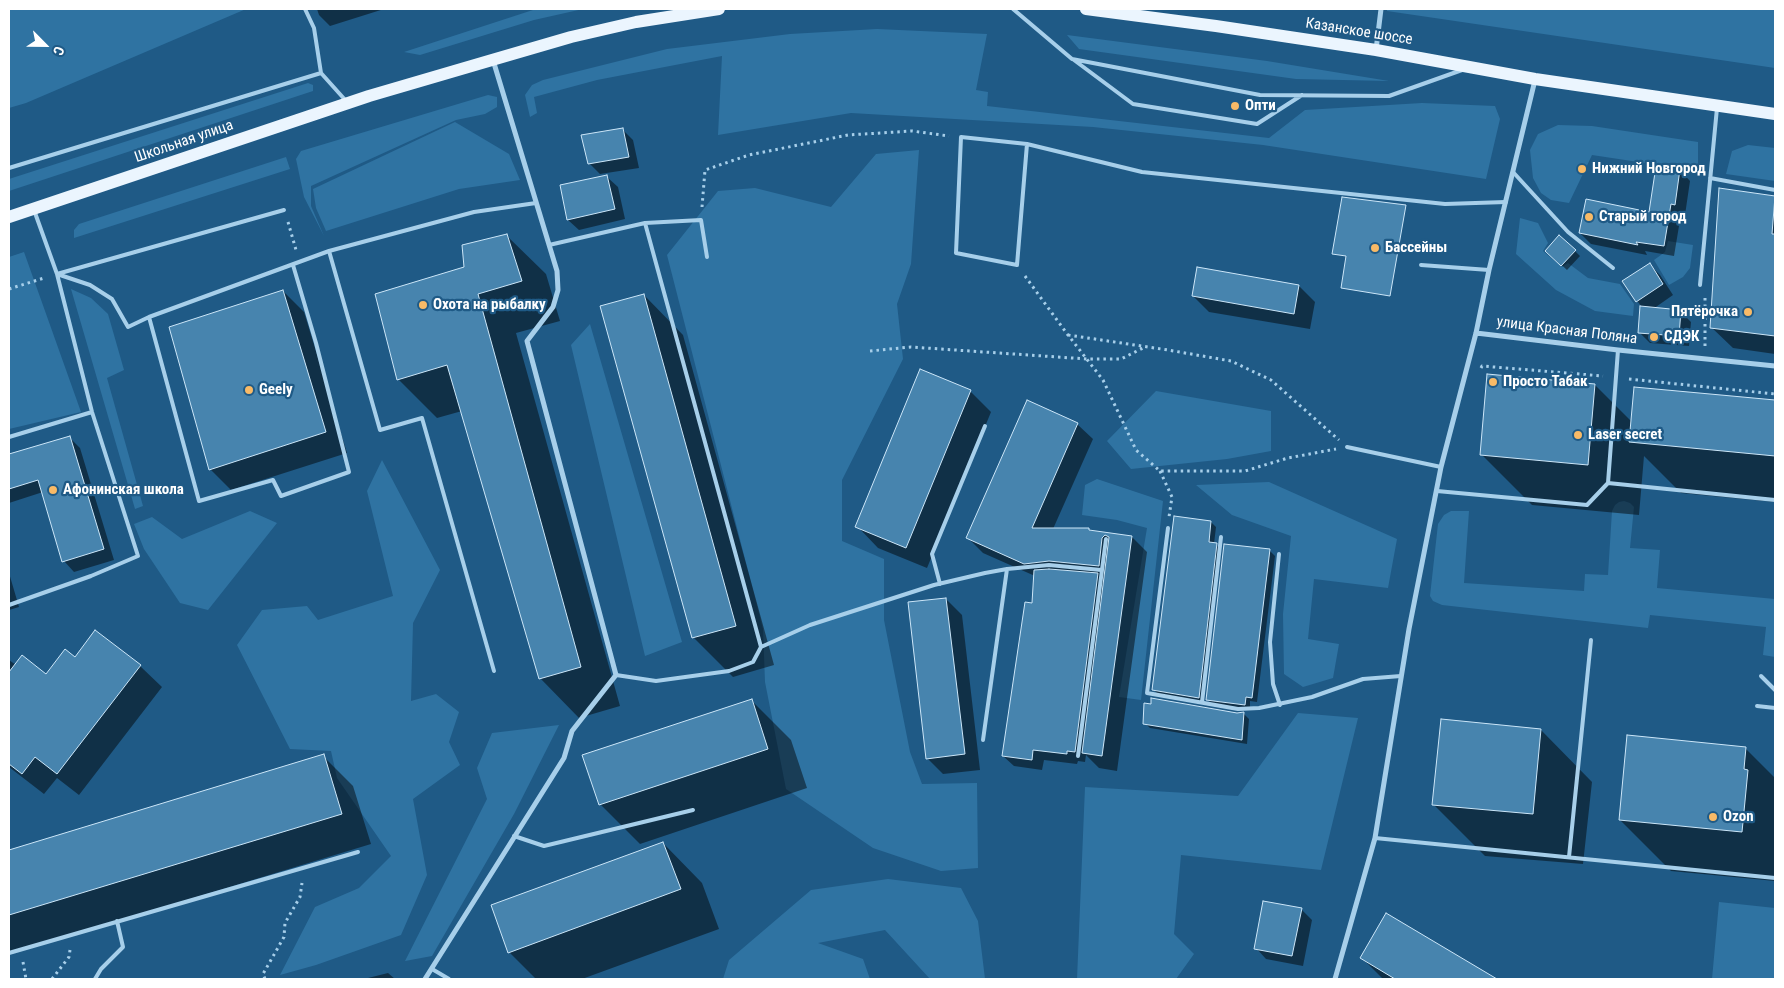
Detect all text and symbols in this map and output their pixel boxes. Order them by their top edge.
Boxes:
street label: Казанское шоссе [1304,15,1414,49]
north arrow [20,20,70,70]
text: С [50,44,68,58]
place label: Опти [1245,97,1276,115]
marker: Опти [1229,100,1241,112]
street label: Школьная улица [132,117,236,167]
place label: Нижний Новгород [1592,160,1706,178]
marker: Нижний Новгород [1576,163,1588,175]
place label: Старый город [1599,208,1686,226]
marker: Старый город [1583,211,1595,223]
place label: Бассейны [1385,239,1447,257]
marker: Бассейны [1369,242,1381,254]
place label: Охота на рыбалку [433,296,546,314]
marker: Охота на рыбалку [417,299,429,311]
place label: Пятёрочка [1671,303,1738,321]
marker: Пятёрочка [1742,306,1754,318]
street label: улица Красная Поляна [1496,313,1638,349]
place label: СДЭК [1664,328,1699,346]
marker: СДЭК [1648,331,1660,343]
place label: Просто Табак [1503,373,1588,391]
marker: Просто Табак [1487,376,1499,388]
place label: Geely [259,381,293,399]
marker: Geely [243,384,255,396]
place label: Laser secret [1588,426,1662,444]
marker: Laser secret [1572,429,1584,441]
place label: Афонинская школа [63,481,184,499]
marker: Афонинская школа [47,484,59,496]
place label: Ozon [1723,808,1754,826]
marker: Ozon [1707,811,1719,823]

